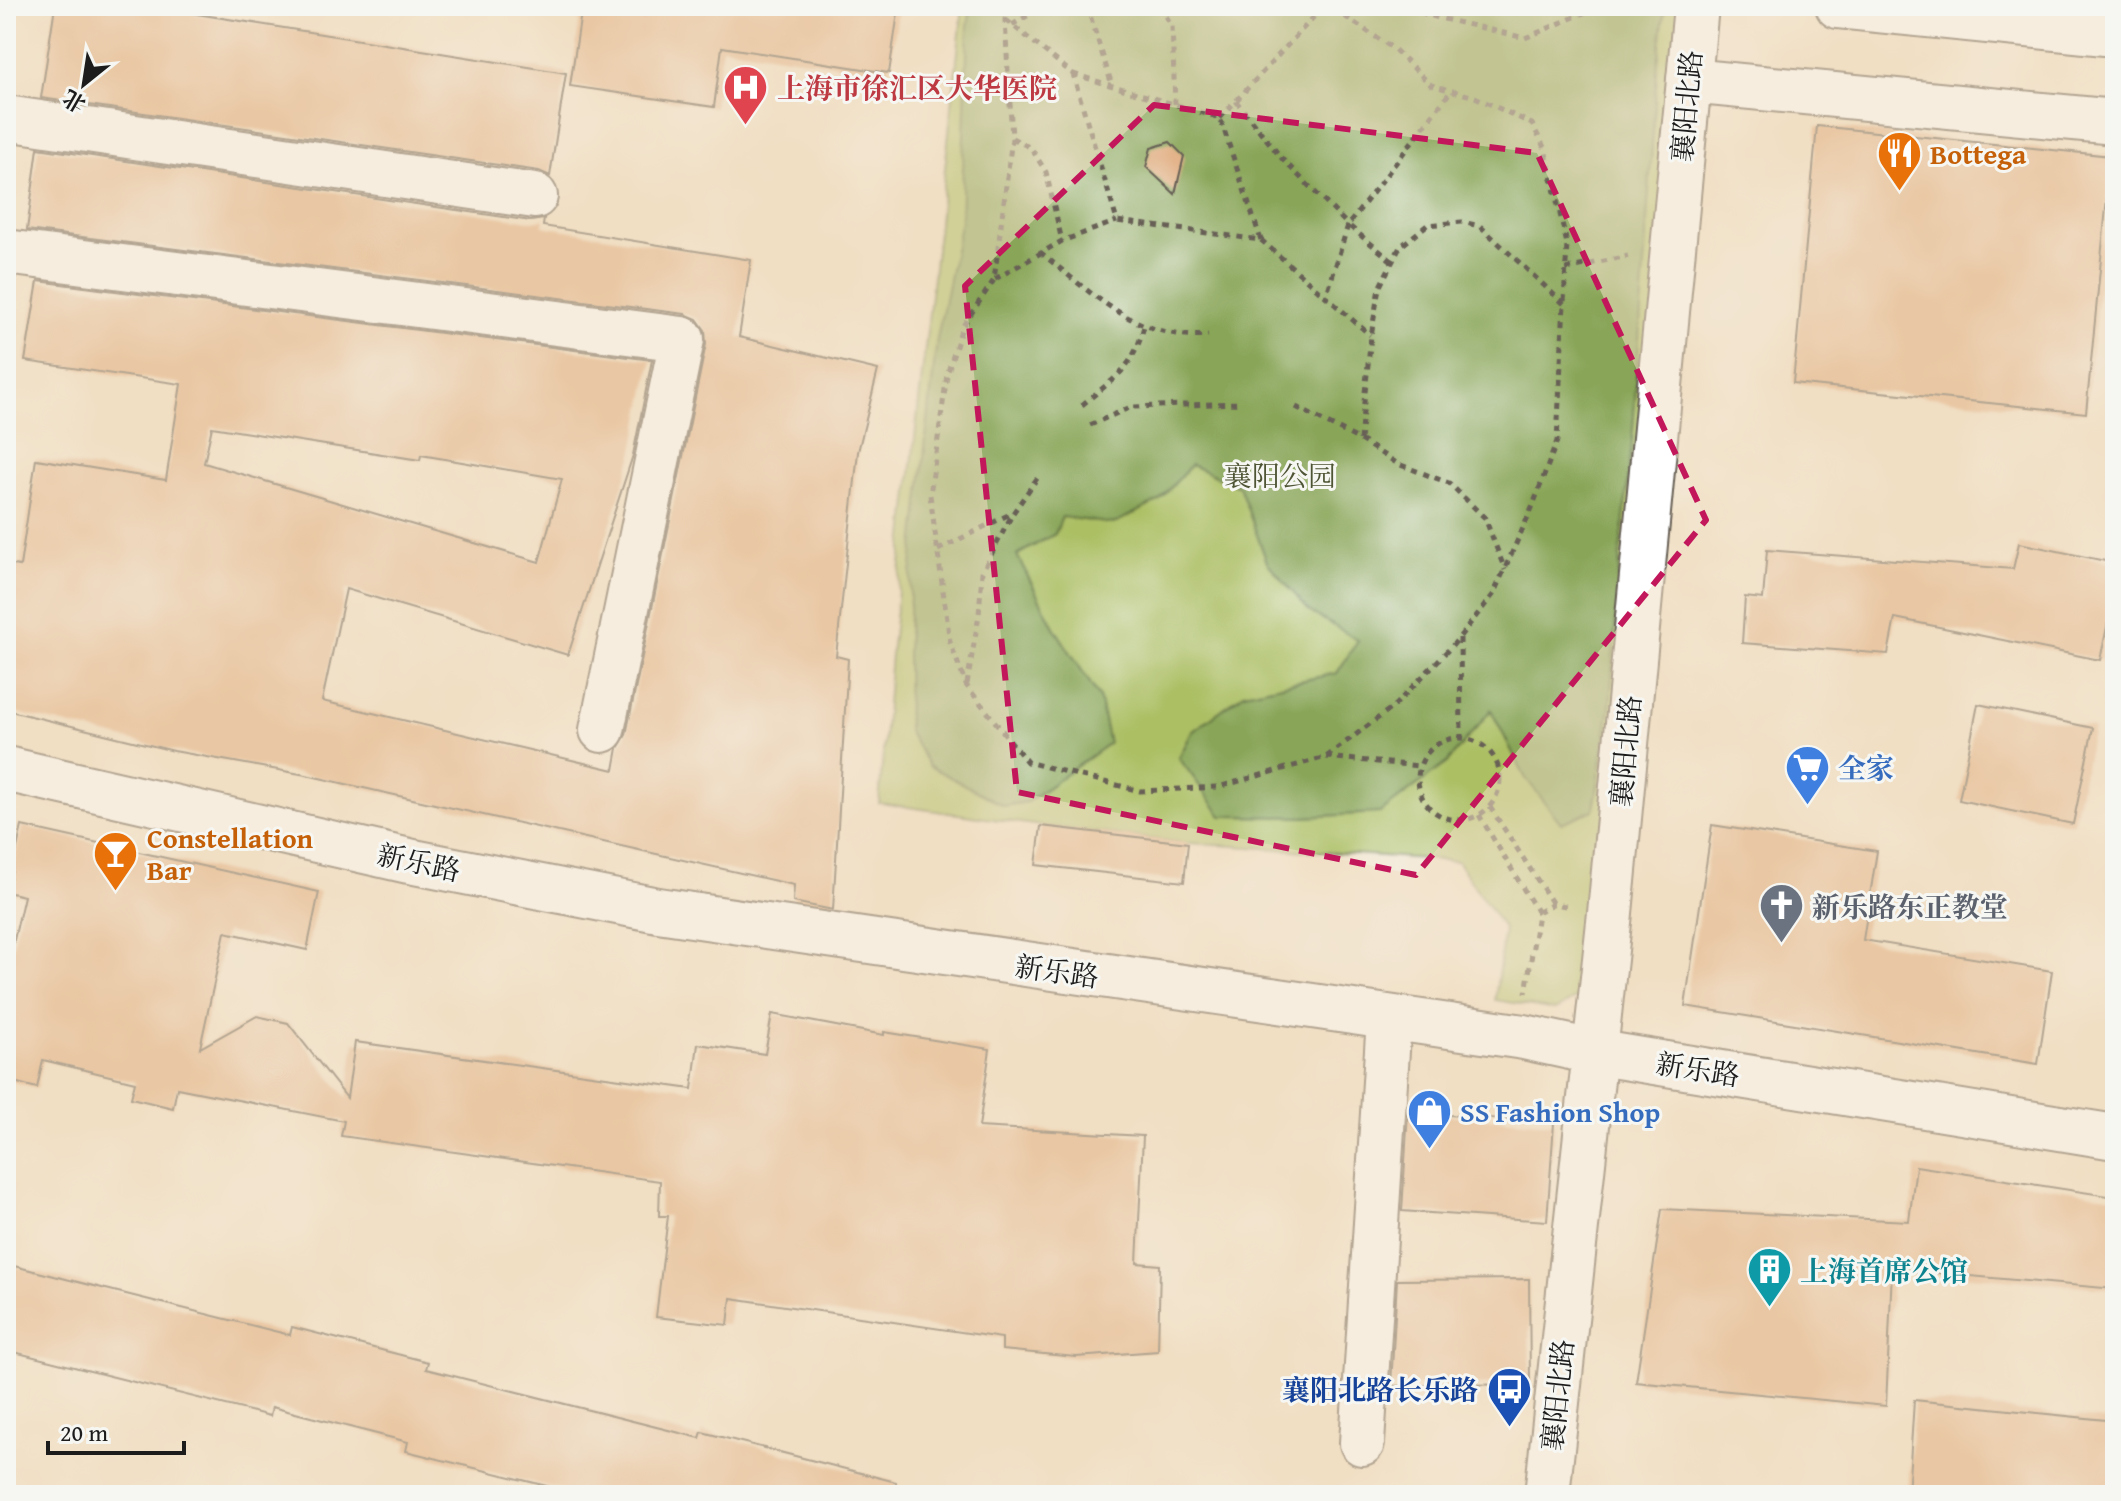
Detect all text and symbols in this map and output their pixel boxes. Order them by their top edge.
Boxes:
north arrow [44,44,124,124]
street label: 襄阳北路 [1661,48,1711,164]
hospital icon: 上海市徐汇区大华医院 [722,63,770,126]
place label: 上海市徐汇区大华医院 [777,67,1057,108]
text: 北 [56,82,92,121]
restaurant icon: Bottega [1875,129,1923,192]
place label: Bottega [1930,133,2027,174]
park label: 襄阳公园 [1224,455,1336,496]
street label: 襄阳北路 [1600,693,1650,809]
supermarket icon: 全家 [1783,743,1831,806]
place label: 全家 [1838,747,1894,788]
place label: Constellation Bar [147,817,314,890]
bar icon: Constellation Bar [92,829,140,892]
street label: 新乐路 [374,833,464,891]
church icon: 新乐路东正教堂 [1757,882,1805,945]
place label: 新乐路东正教堂 [1812,886,2008,927]
street label: 新乐路 [1013,945,1101,997]
street label: 新乐路 [1653,1042,1743,1096]
shop icon: SS Fashion Shop [1405,1087,1453,1150]
place label: SS Fashion Shop [1460,1091,1660,1132]
building icon: 上海首席公馆 [1745,1246,1793,1309]
place label: 上海首席公馆 [1800,1250,1968,1291]
street label: 襄阳北路 [1531,1337,1583,1453]
bus stop icon: 襄阳北路长乐路 [1485,1365,1533,1428]
place label: 襄阳北路长乐路 [1282,1369,1478,1410]
scale bar [48,1405,184,1455]
text: 20 m [60,1415,108,1450]

